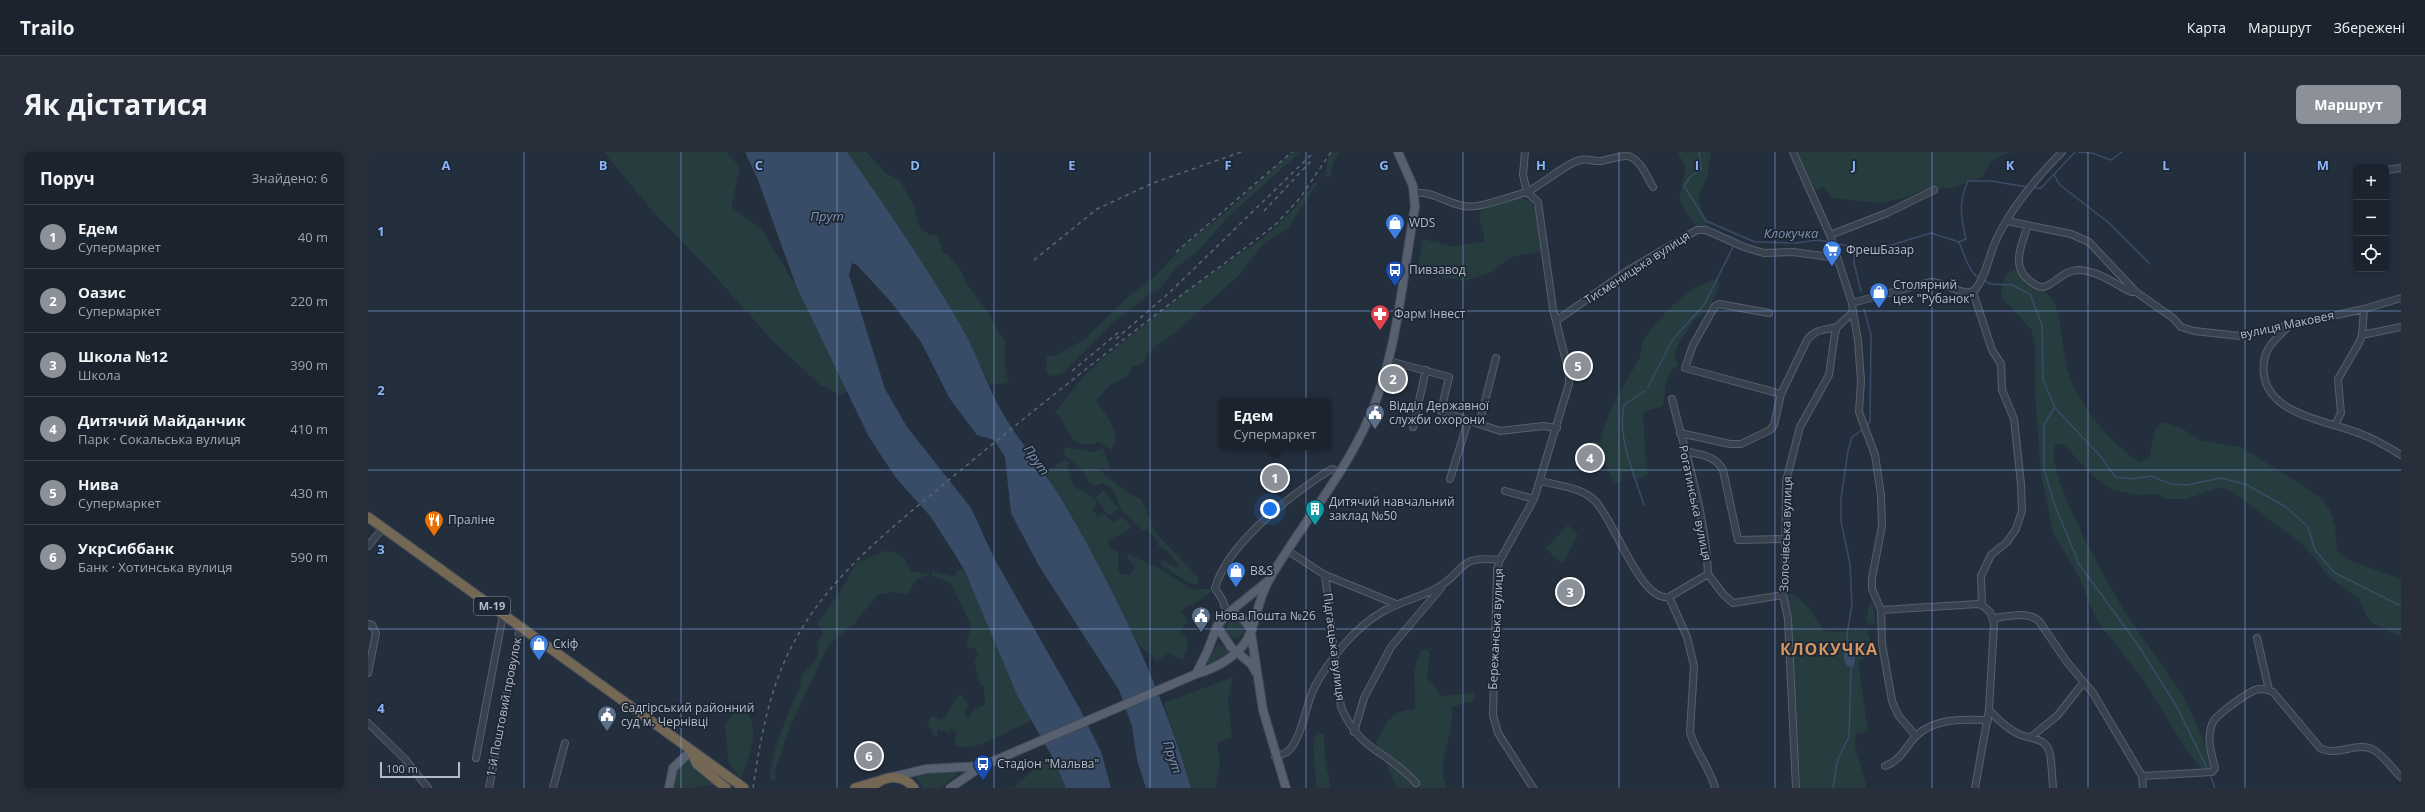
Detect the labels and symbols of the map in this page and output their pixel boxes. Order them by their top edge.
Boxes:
text: A [442,156,451,174]
text: B [599,156,608,174]
text: C [755,156,763,174]
text: D [910,156,920,174]
text: E [1068,156,1076,174]
text: F [1224,156,1232,174]
text: G [1379,156,1389,174]
text: H [1536,156,1546,174]
text: I [1695,156,1699,174]
text: J [1851,156,1856,174]
text: K [2006,156,2015,174]
text: L [2162,156,2170,174]
text: M [2317,156,2329,174]
water label: Прут [810,207,844,225]
shop icon: WDS [1384,212,1406,240]
place label: WDS [1409,214,1435,231]
text: 1 [377,222,385,240]
water label: Клокучка [1764,224,1819,242]
street label: Тисменицька вулиця [1581,227,1693,308]
supermarket icon: ФрешБазар [1821,239,1843,267]
place label: ФрешБазар [1846,241,1914,258]
bus stop icon: Пивзавод [1384,259,1406,287]
place label: Пивзавод [1409,261,1466,278]
place label: Столярний цех "Рубанок" [1893,276,1974,307]
shop icon: Столярний цех "Рубанок" [1868,281,1890,309]
pharmacy icon: Фарм Інвест [1369,303,1391,331]
place label: Фарм Інвест [1394,305,1466,322]
street label: вулиця Маковея [2238,306,2336,343]
pin: 5 [1565,351,1591,381]
pin: 2 [1380,364,1406,394]
text: 2 [377,381,385,399]
place label: Відділ Державної служби охорони [1389,397,1490,428]
public building icon: Відділ Державної служби охорони [1364,402,1386,430]
water label: Прут [1020,441,1054,479]
pin: 4 [1577,443,1603,473]
street label: Рогатинська вулиця [1675,444,1716,562]
pin: 1 [1262,463,1288,493]
street label: Золочівська вулиця [1775,476,1796,592]
place label: Дитячий навчальний заклад №50 [1329,493,1455,524]
building icon: Дитячий навчальний заклад №50 [1304,498,1326,526]
your location [1260,499,1280,519]
restaurant icon: Праліне [423,509,445,537]
place label: Праліне [448,511,495,528]
text: 3 [377,540,385,558]
shop icon: B&S [1225,560,1247,588]
place label: B&S [1250,562,1273,579]
street label: Бережанська вулиця [1484,568,1507,690]
pin: 3 [1557,577,1583,607]
street label: Підгаєцька вулиця [1319,592,1350,702]
road number: М-19 [474,597,510,615]
public building icon: Нова Пошта №26 [1190,605,1212,633]
place label: Нова Пошта №26 [1215,607,1316,624]
shop icon: Скіф [528,633,550,661]
street label: 1-й Поштовий провулок [482,635,525,778]
place label: Скіф [553,635,578,652]
district label: КЛОКУЧКА [1780,638,1878,660]
text: 4 [377,699,385,717]
place label: Садгірський районний суд м. Чернівці [621,699,754,730]
public building icon: Садгірський районний суд м. Чернівці [596,704,618,732]
water label: Прут [1159,738,1187,776]
pin: 6 [856,741,882,771]
bus stop icon: Стадіон "Мальва" [972,753,994,781]
place label: Стадіон "Мальва" [997,755,1099,772]
scale bar [380,760,460,779]

